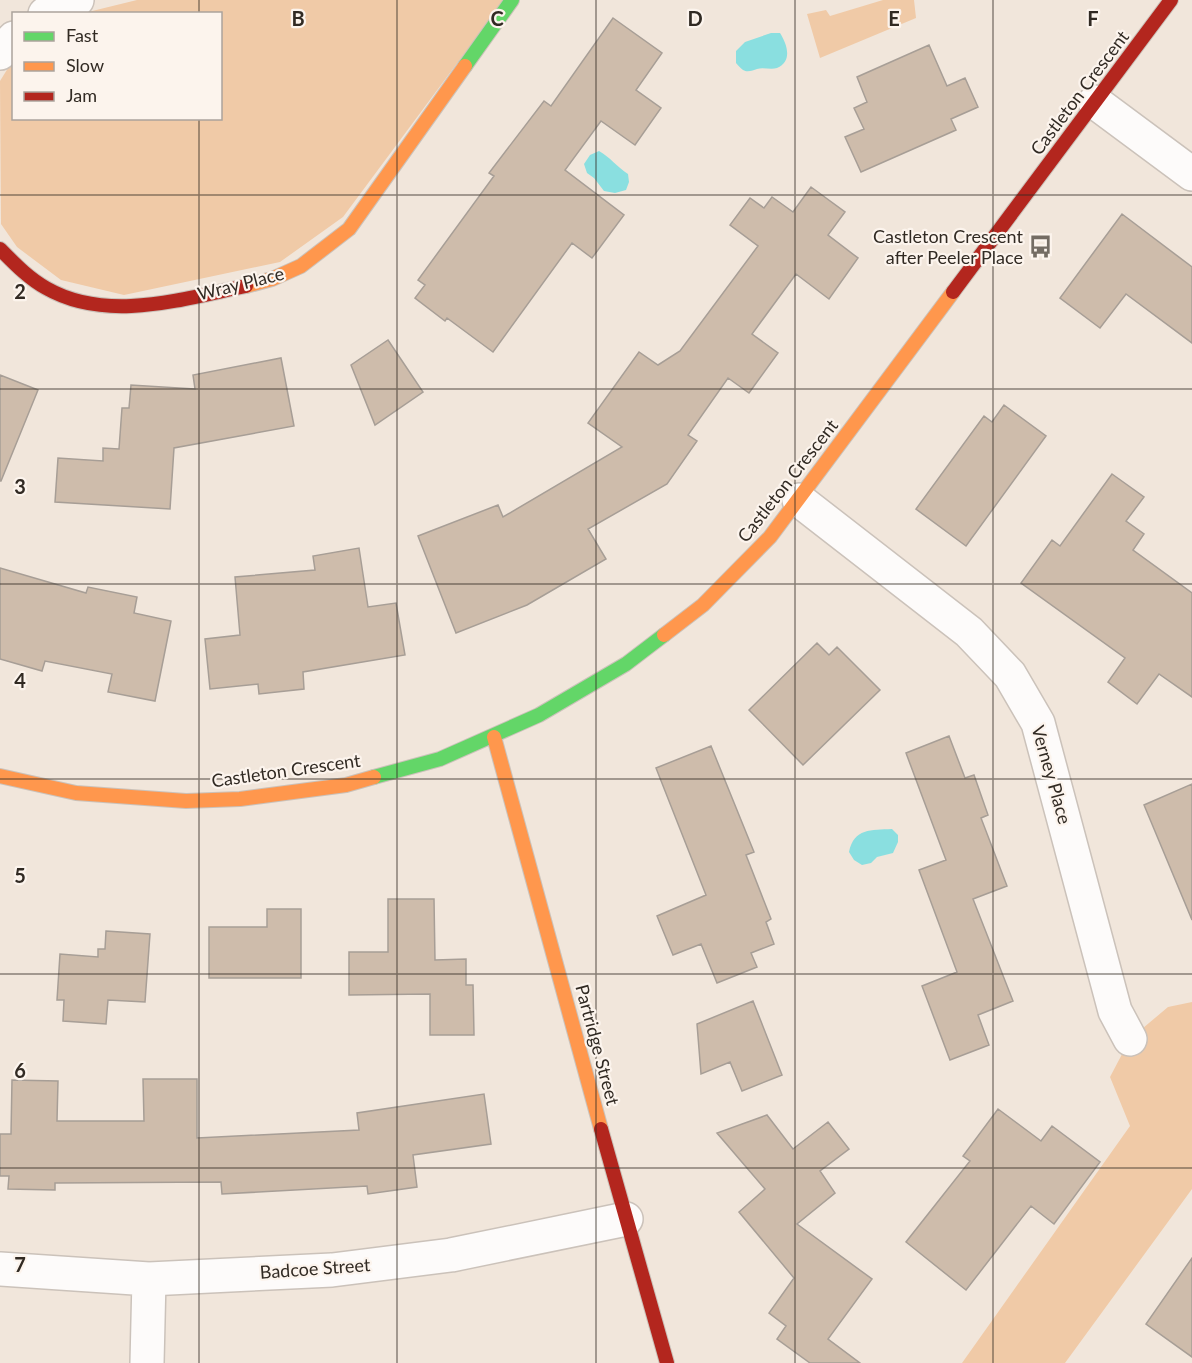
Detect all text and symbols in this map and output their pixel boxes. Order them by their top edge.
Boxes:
text: B [291,6,305,30]
text: C [490,6,504,30]
text: D [687,6,703,30]
text: E [888,6,900,30]
text: F [1087,6,1099,30]
legend [12,12,222,120]
text: Fast [66,24,99,46]
street label: Castleton Crescent [1025,25,1133,159]
text: Slow [66,54,104,76]
text: Jam [66,84,97,106]
place label: Castleton Crescent after Peeler Place [873,225,1024,268]
bus stop icon: Castleton Crescent after Peeler Place [1028,234,1054,260]
street label: Wray Place [195,262,286,304]
text: 2 [14,279,26,303]
street label: Castleton Crescent [732,414,842,546]
text: 3 [14,474,26,498]
text: 4 [14,668,26,692]
street label: Verney Place [1027,723,1077,827]
street label: Castleton Crescent [210,749,362,791]
text: 5 [14,863,26,887]
street label: Partridge Street [571,982,625,1108]
text: 6 [14,1058,26,1082]
text: 7 [14,1252,26,1276]
street label: Badcoe Street [259,1253,371,1283]

